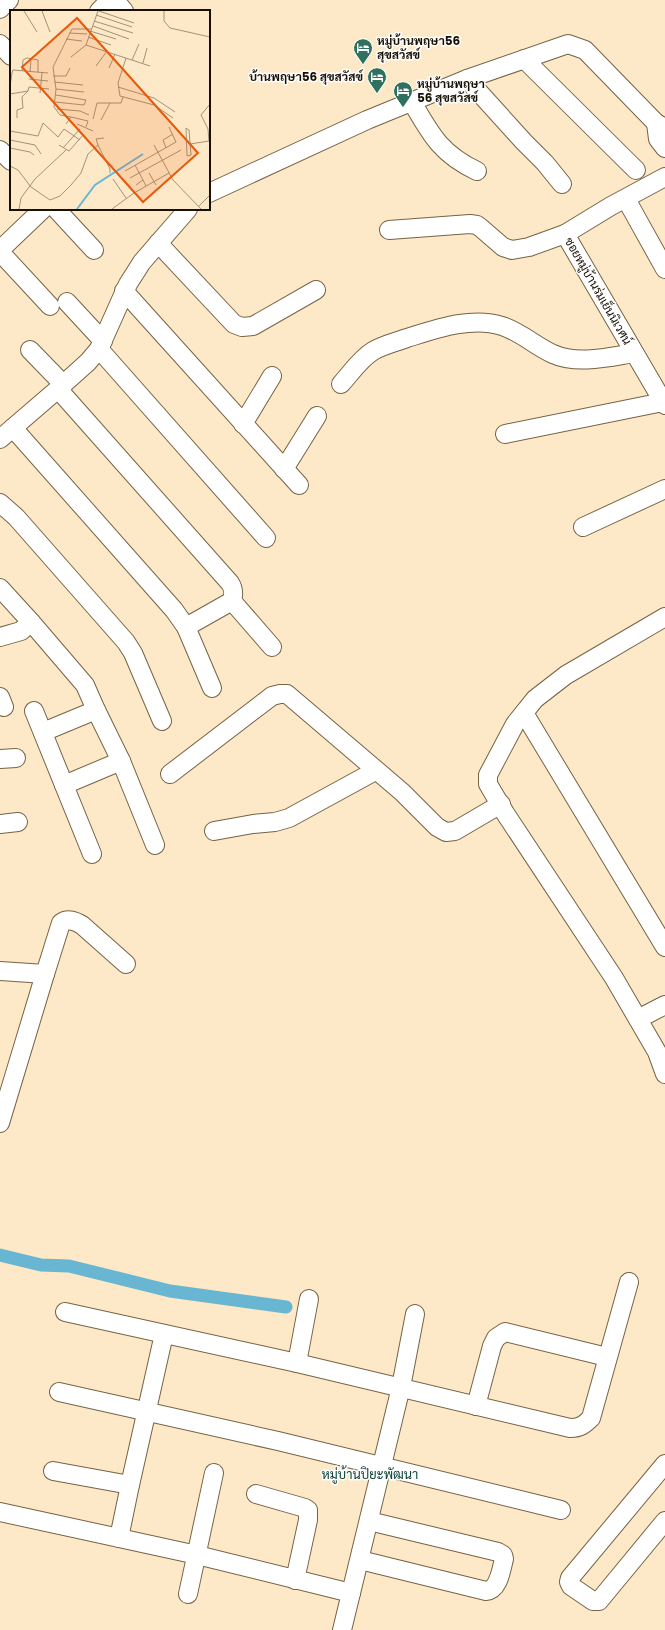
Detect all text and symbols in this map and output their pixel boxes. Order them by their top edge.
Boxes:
inset map [10,10,210,210]
place label: หมู่บ้านพฤษา56 สุขสวัสข์ [377,32,461,63]
hotel icon: หมู่บ้านพฤษา56 สุขสวัสข์ [352,37,374,65]
hotel icon: บ้านพฤษา56 สุขสวัสข์ [366,66,388,94]
place label: บ้านพฤษา56 สุขสวัสข์ [249,68,364,85]
place label: หมู่บ้านพฤษา 56 สุขสวัสข์ [417,75,485,106]
hotel icon: หมู่บ้านพฤษา 56 สุขสวัสข์ [392,80,414,108]
street label: ซอยหมู่บ้านร่มเย็นนิเวศน์ [561,234,636,348]
district label: หมู่บ้านปิยะพัฒนา [322,1465,418,1484]

